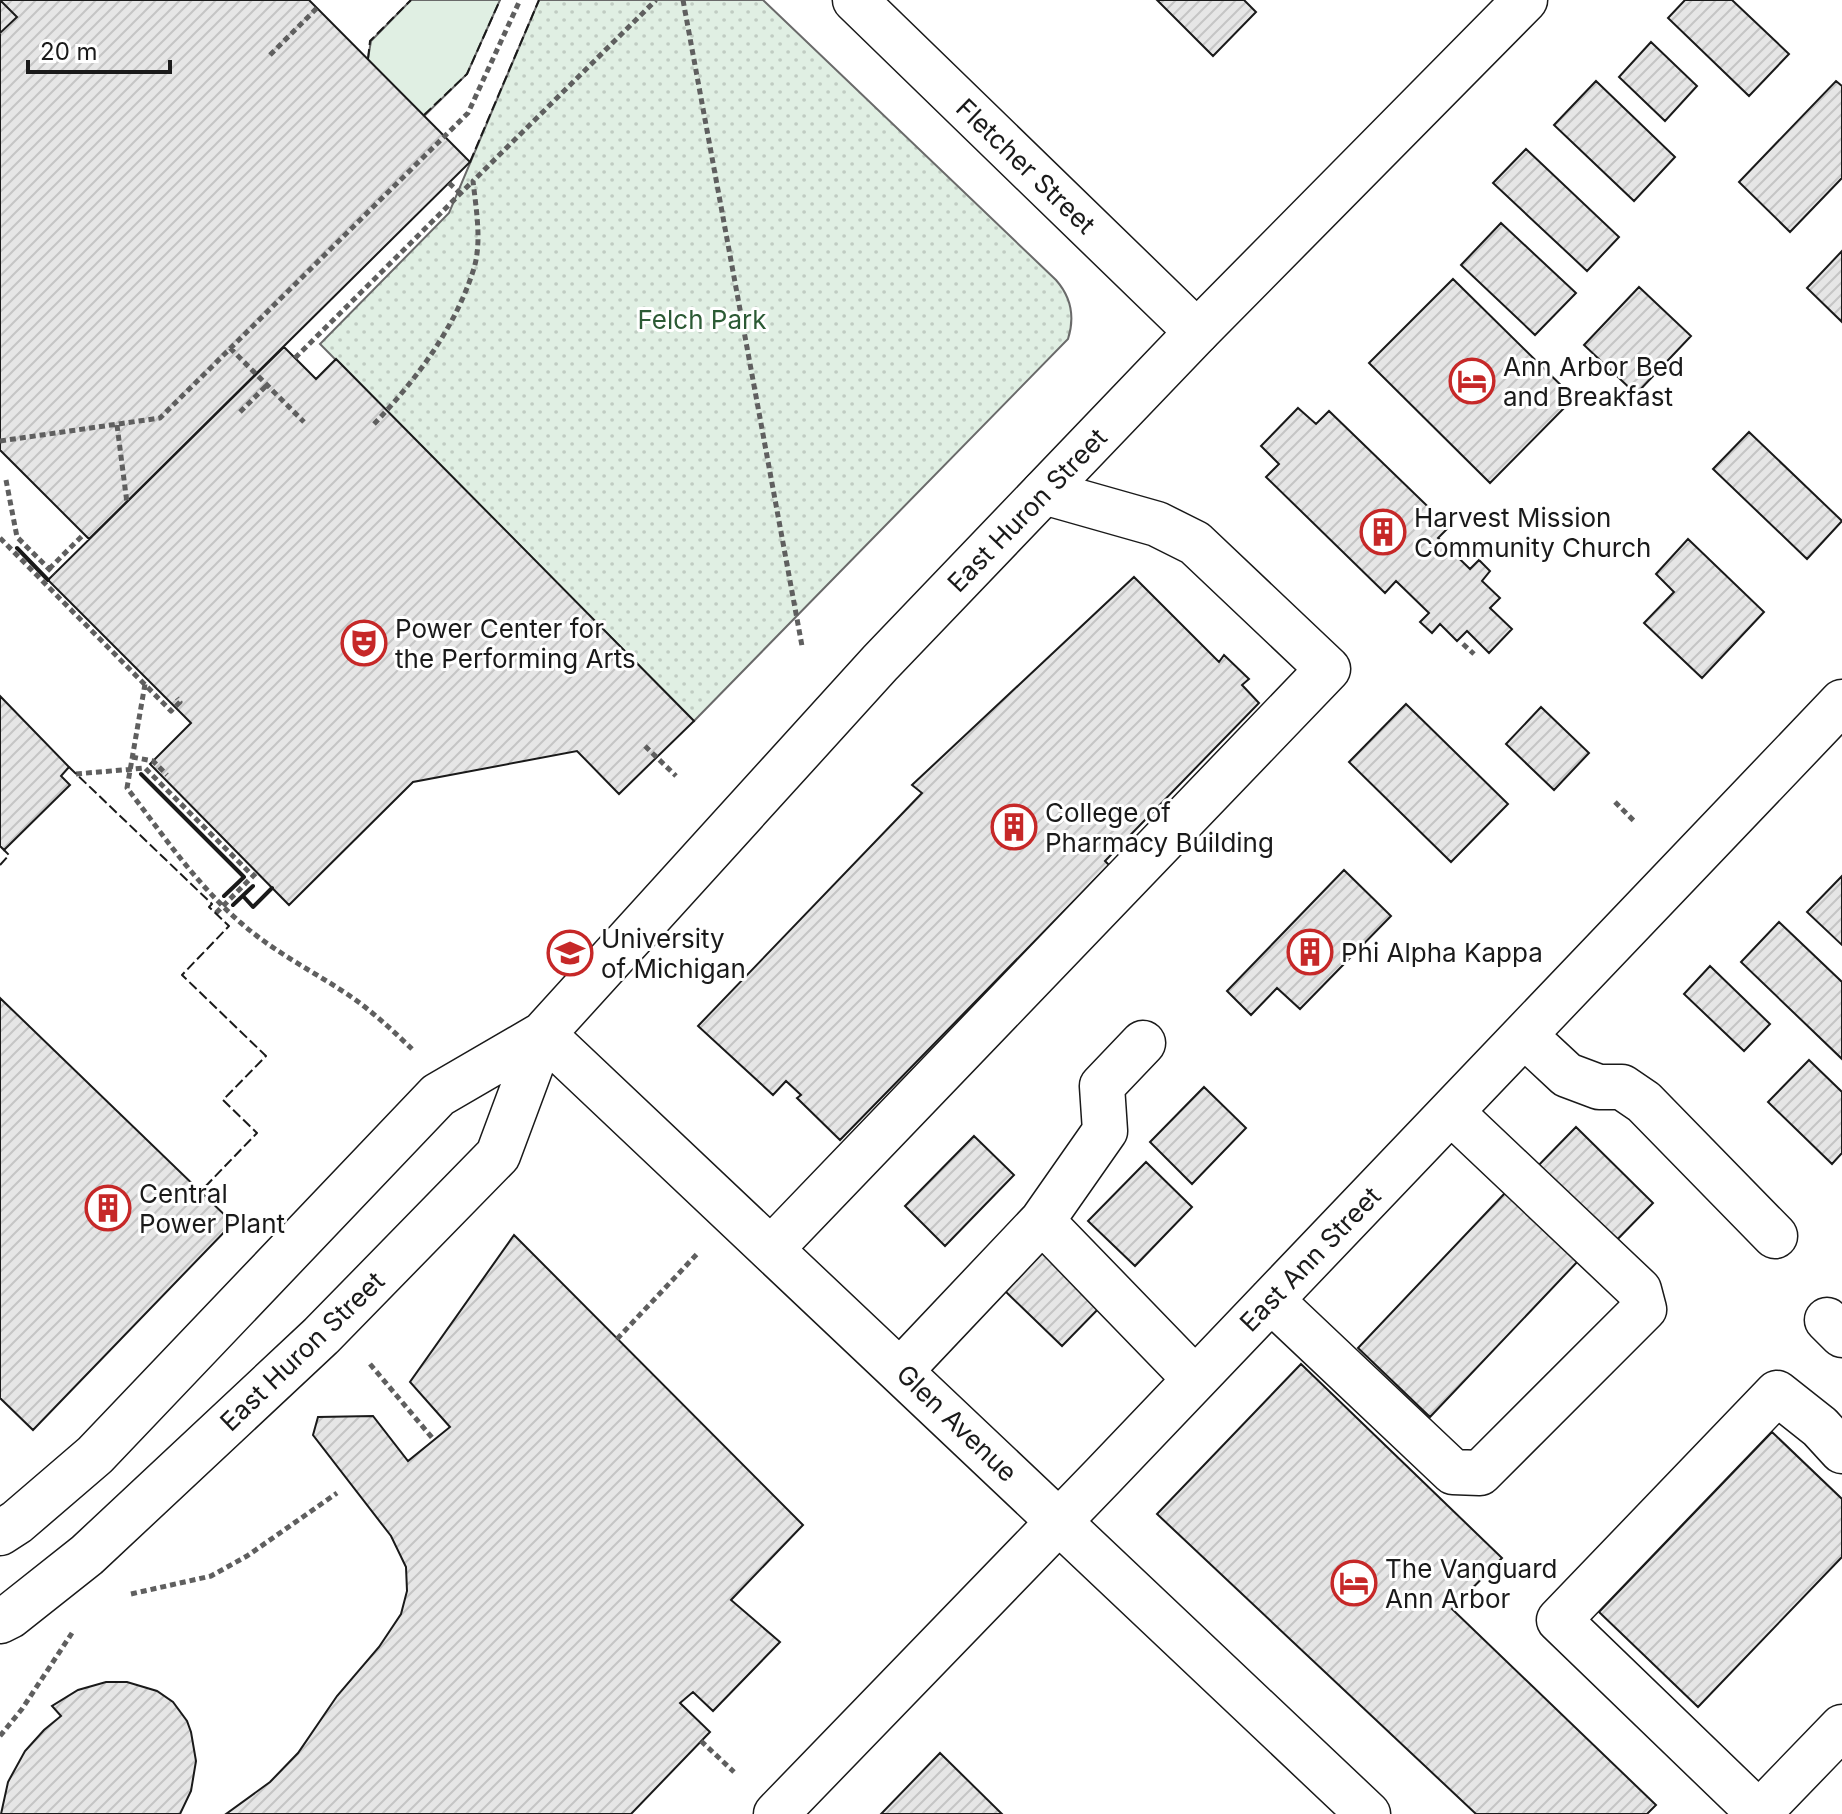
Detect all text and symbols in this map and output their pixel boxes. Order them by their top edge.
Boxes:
scale bar [28,24,170,74]
text: 20 m [40,37,98,66]
street label: Fletcher Street [950,92,1102,240]
park label: Felch Park [638,304,766,335]
place label: Ann Arbor Bed and Breakfast [1503,351,1684,412]
hotel icon: Ann Arbor Bed and Breakfast [1448,357,1496,405]
street label: East Huron Street [941,422,1113,598]
place label: Harvest Mission Community Church [1414,502,1651,563]
building icon: Harvest Mission Community Church [1359,508,1407,556]
place label: Power Center for the Performing Arts [395,613,636,674]
theatre icon: Power Center for the Performing Arts [340,619,388,667]
place label: College of Pharmacy Building [1045,797,1274,858]
building icon: College of Pharmacy Building [990,803,1038,851]
place label: University of Michigan [601,923,746,984]
building icon: Phi Alpha Kappa [1286,928,1334,976]
school or university icon: University of Michigan [546,929,594,977]
place label: Phi Alpha Kappa [1341,937,1543,968]
place label: Central Power Plant [139,1178,285,1239]
street label: East Ann Street [1233,1180,1387,1338]
building icon: Central Power Plant [84,1184,132,1232]
street label: East Huron Street [214,1265,390,1437]
street label: Glen Avenue [891,1358,1023,1488]
place label: The Vanguard Ann Arbor [1385,1553,1557,1614]
hotel icon: The Vanguard Ann Arbor [1330,1559,1378,1607]

